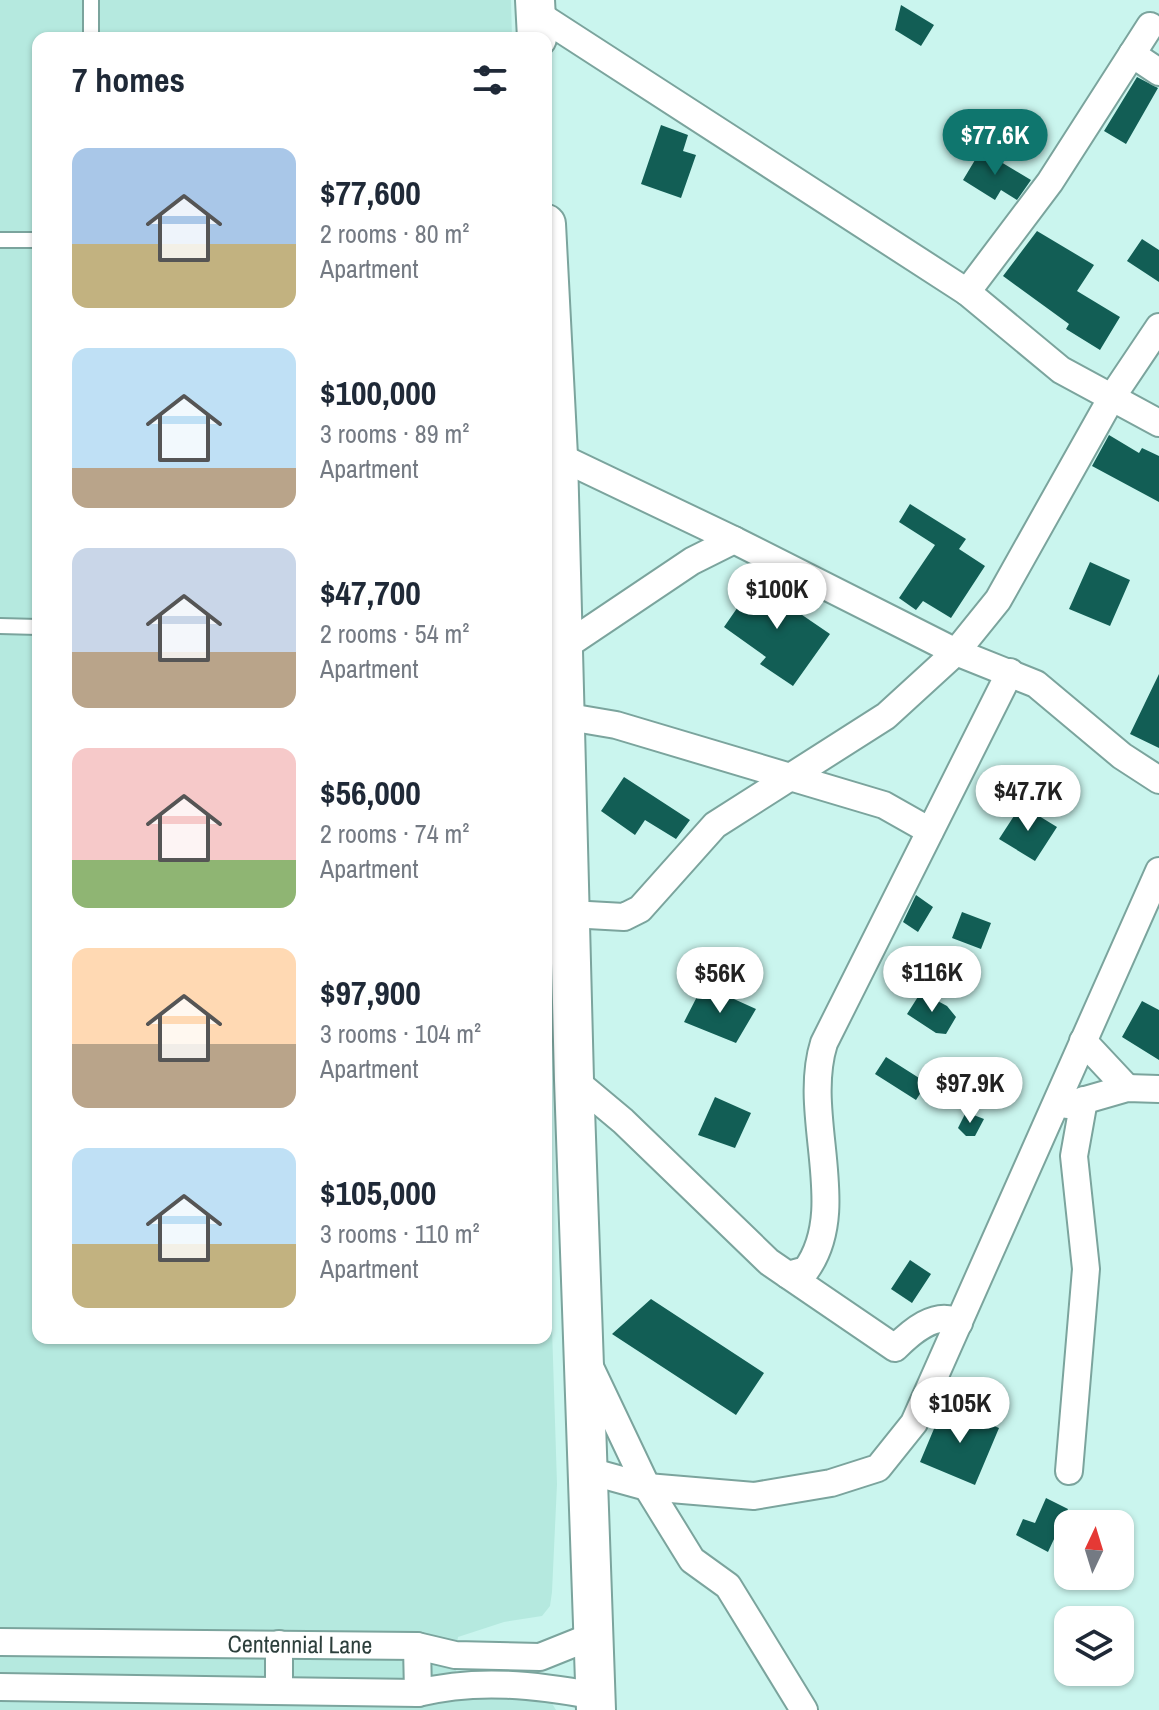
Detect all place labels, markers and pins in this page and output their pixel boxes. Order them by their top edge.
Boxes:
pin: $77.6K [930,109,1060,177]
pin: $100K [721,563,833,631]
pin: $47.7K [963,765,1093,833]
pin: $116K [876,946,988,1014]
pin: $56K [673,947,767,1015]
pin: $97.9K [905,1057,1035,1125]
pin: $105K [904,1377,1016,1445]

